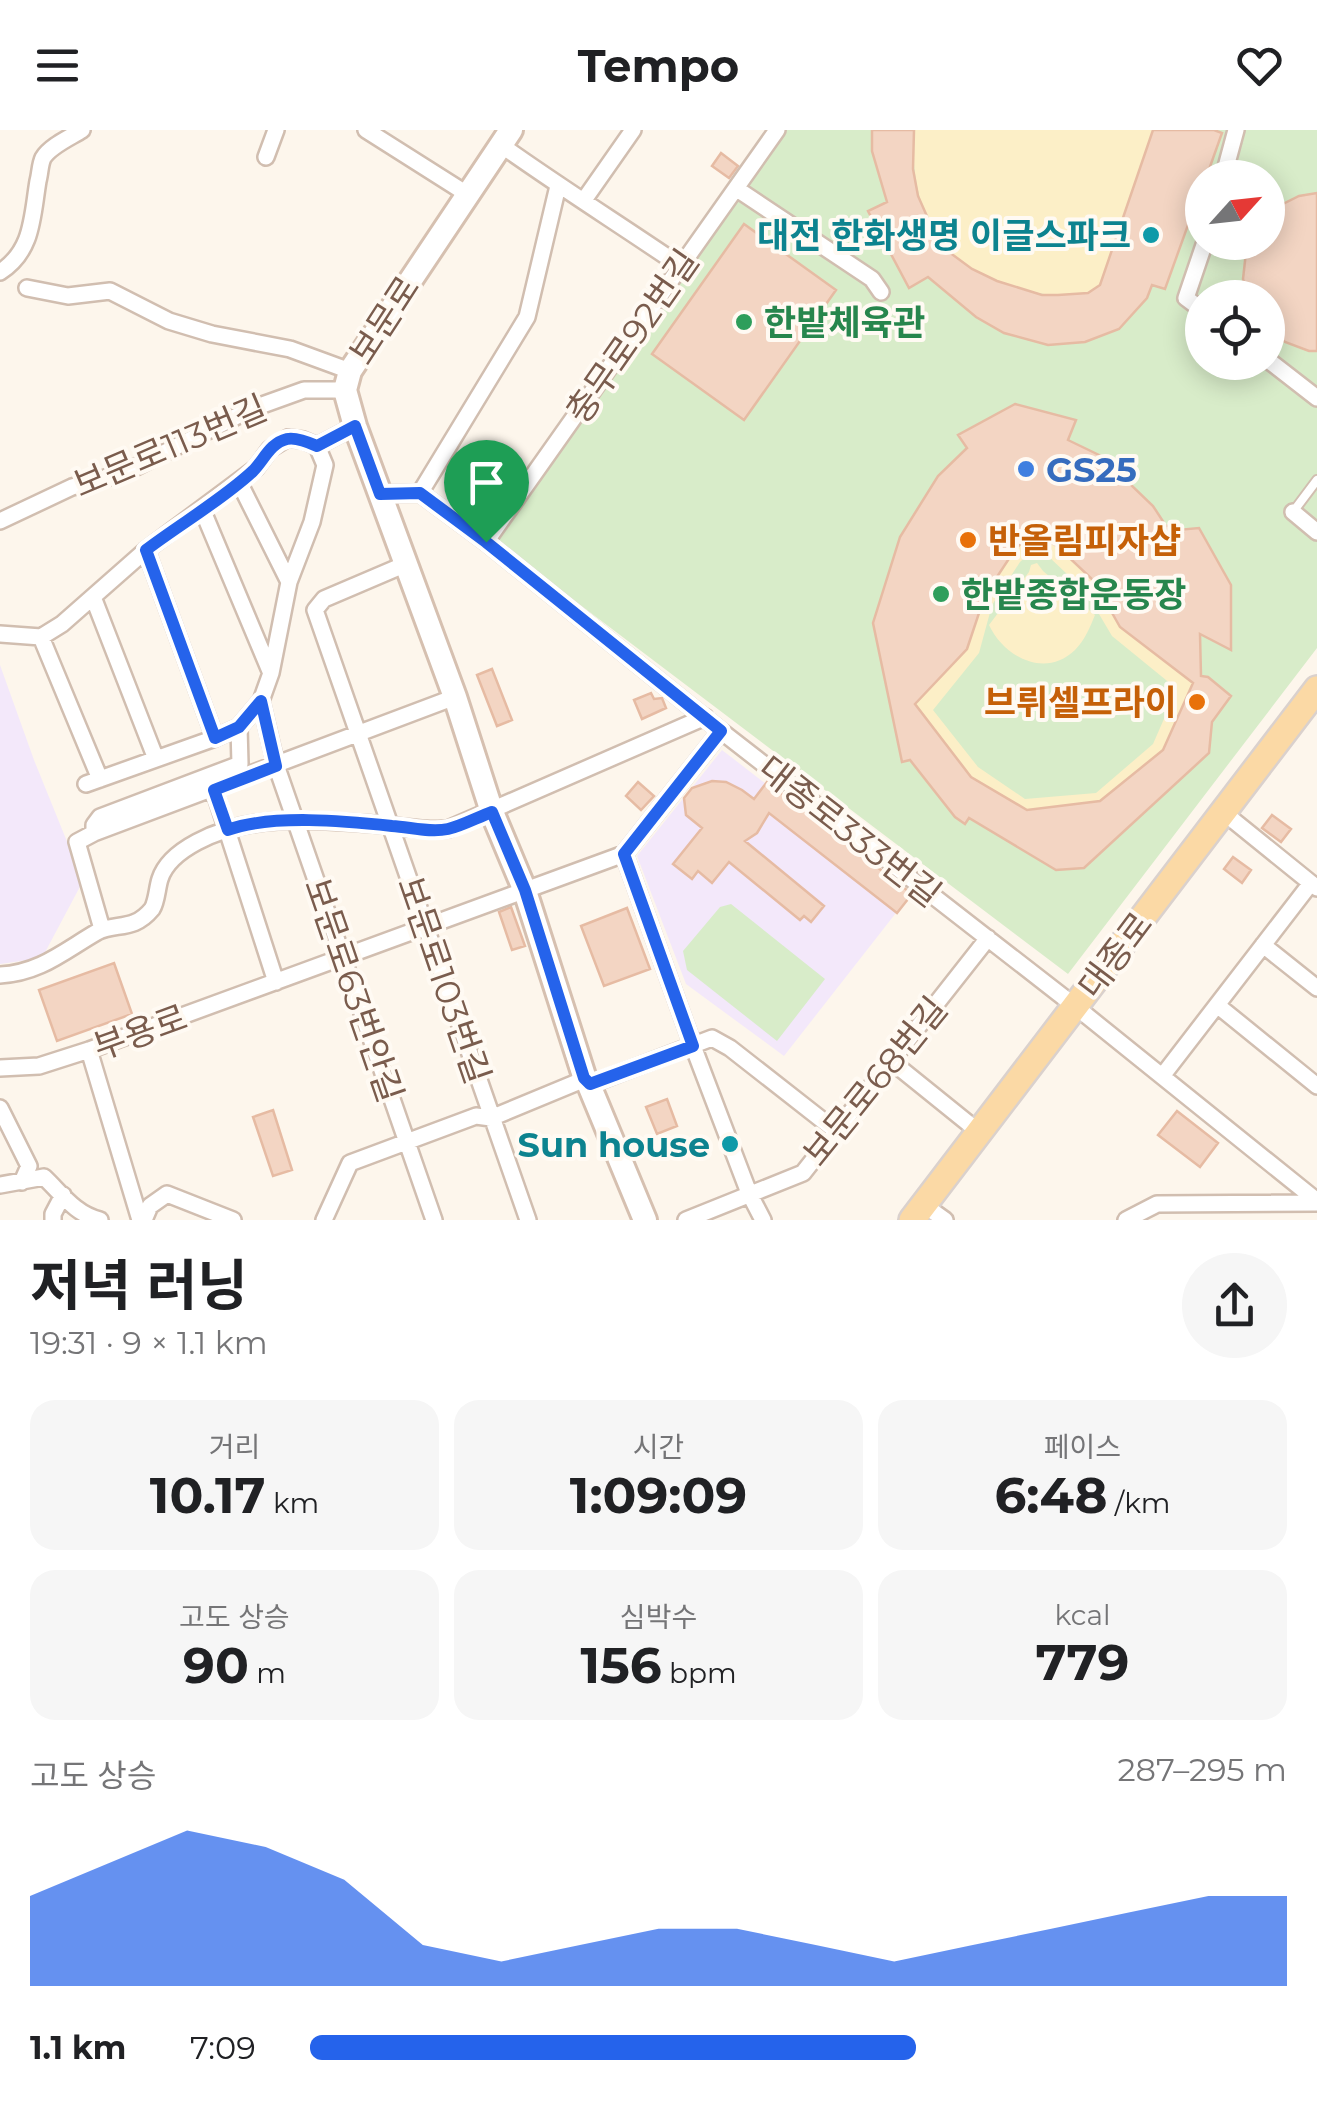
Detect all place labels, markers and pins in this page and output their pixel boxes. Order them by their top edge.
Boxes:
place label: 대전 한화생명 이글스파크 [757,214,1131,257]
marker: 대전 한화생명 이글스파크 [1140,224,1162,246]
place label: 한밭체육관 [764,301,925,344]
marker: 한밭체육관 [733,311,755,333]
pin [444,440,529,543]
place label: GS25 [1046,448,1137,491]
marker: GS25 [1015,458,1037,480]
place label: 반올림피자샵 [988,519,1181,562]
marker: 반올림피자샵 [957,529,979,551]
place label: 한밭종합운동장 [961,573,1186,616]
marker: 한밭종합운동장 [930,583,952,605]
place label: 브뤼셀프라이 [984,681,1177,724]
marker: 브뤼셀프라이 [1186,691,1208,713]
place label: Sun house [518,1123,710,1166]
marker: Sun house [719,1133,741,1155]

